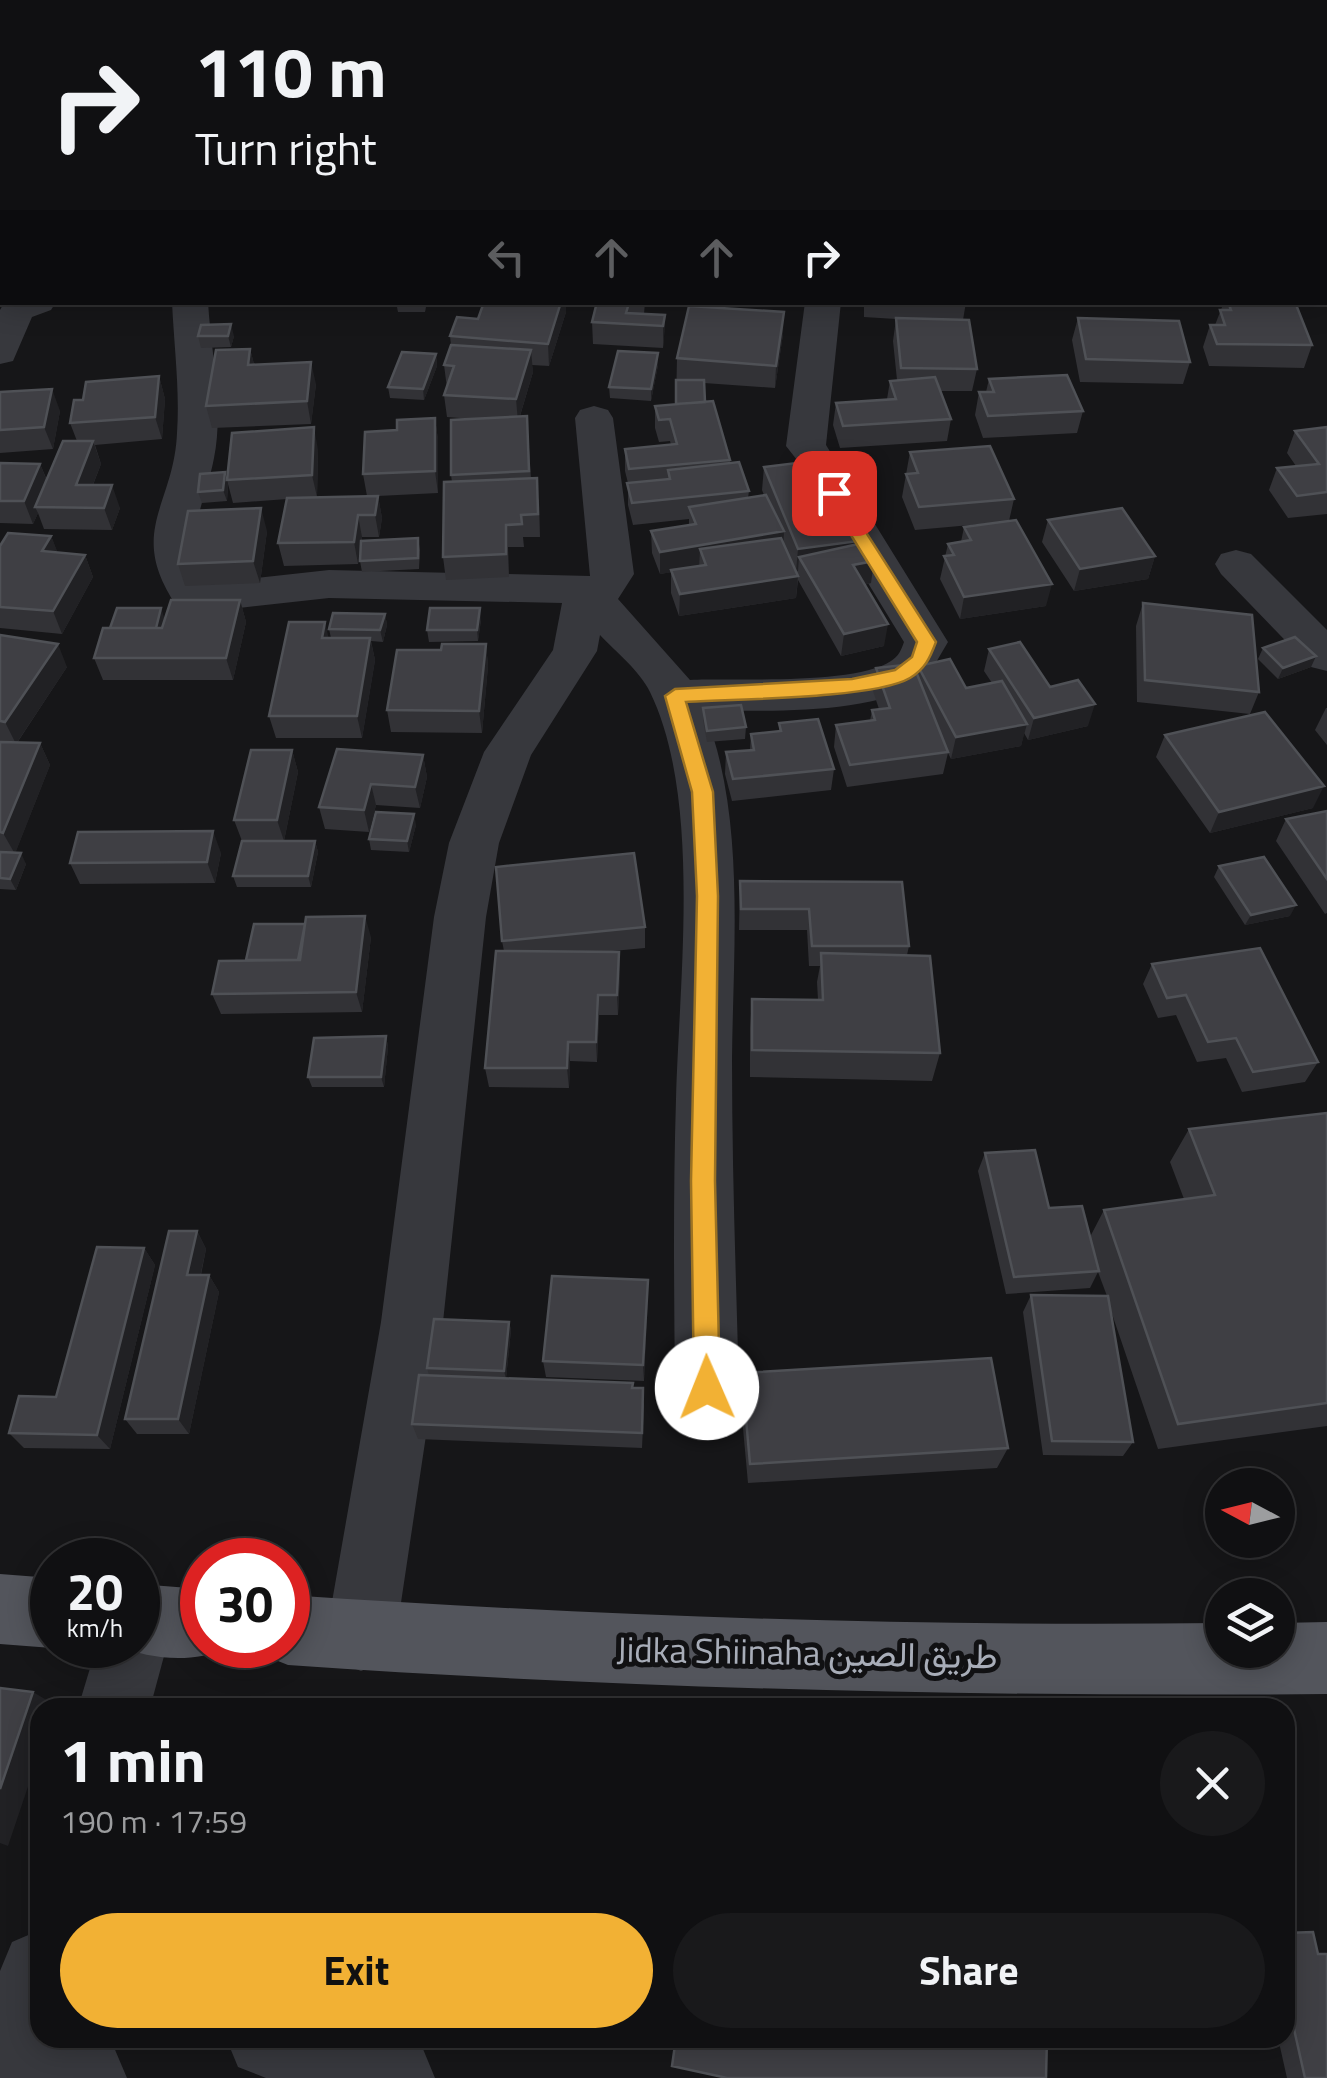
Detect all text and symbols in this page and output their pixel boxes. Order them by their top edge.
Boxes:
text: 110 m [195,18,387,124]
icon: right [30,40,160,170]
text: Turn right [195,114,377,182]
icon: left [479,230,534,285]
icon: ahead [584,230,639,285]
icon: ahead [689,230,744,285]
icon: right [794,230,849,285]
pin [792,451,877,536]
icon: arrive [807,466,862,521]
position arrow [655,1336,759,1440]
north arrow [1205,1468,1295,1558]
map controls [1205,1468,1295,1668]
speed limit sign: 30 [180,1538,310,1668]
text: 20 [67,1553,123,1629]
button: layers [1205,1578,1295,1668]
text: km/h [67,1609,123,1647]
street label: Jidka Shiinaha طريق الصين [616,1622,998,1682]
text: 1 min [60,1714,206,1805]
button: close [1160,1731,1265,1836]
text: 190 m · 17:59 [60,1797,247,1845]
button: Exit [60,1913,653,2028]
button: Share [673,1913,1265,2028]

